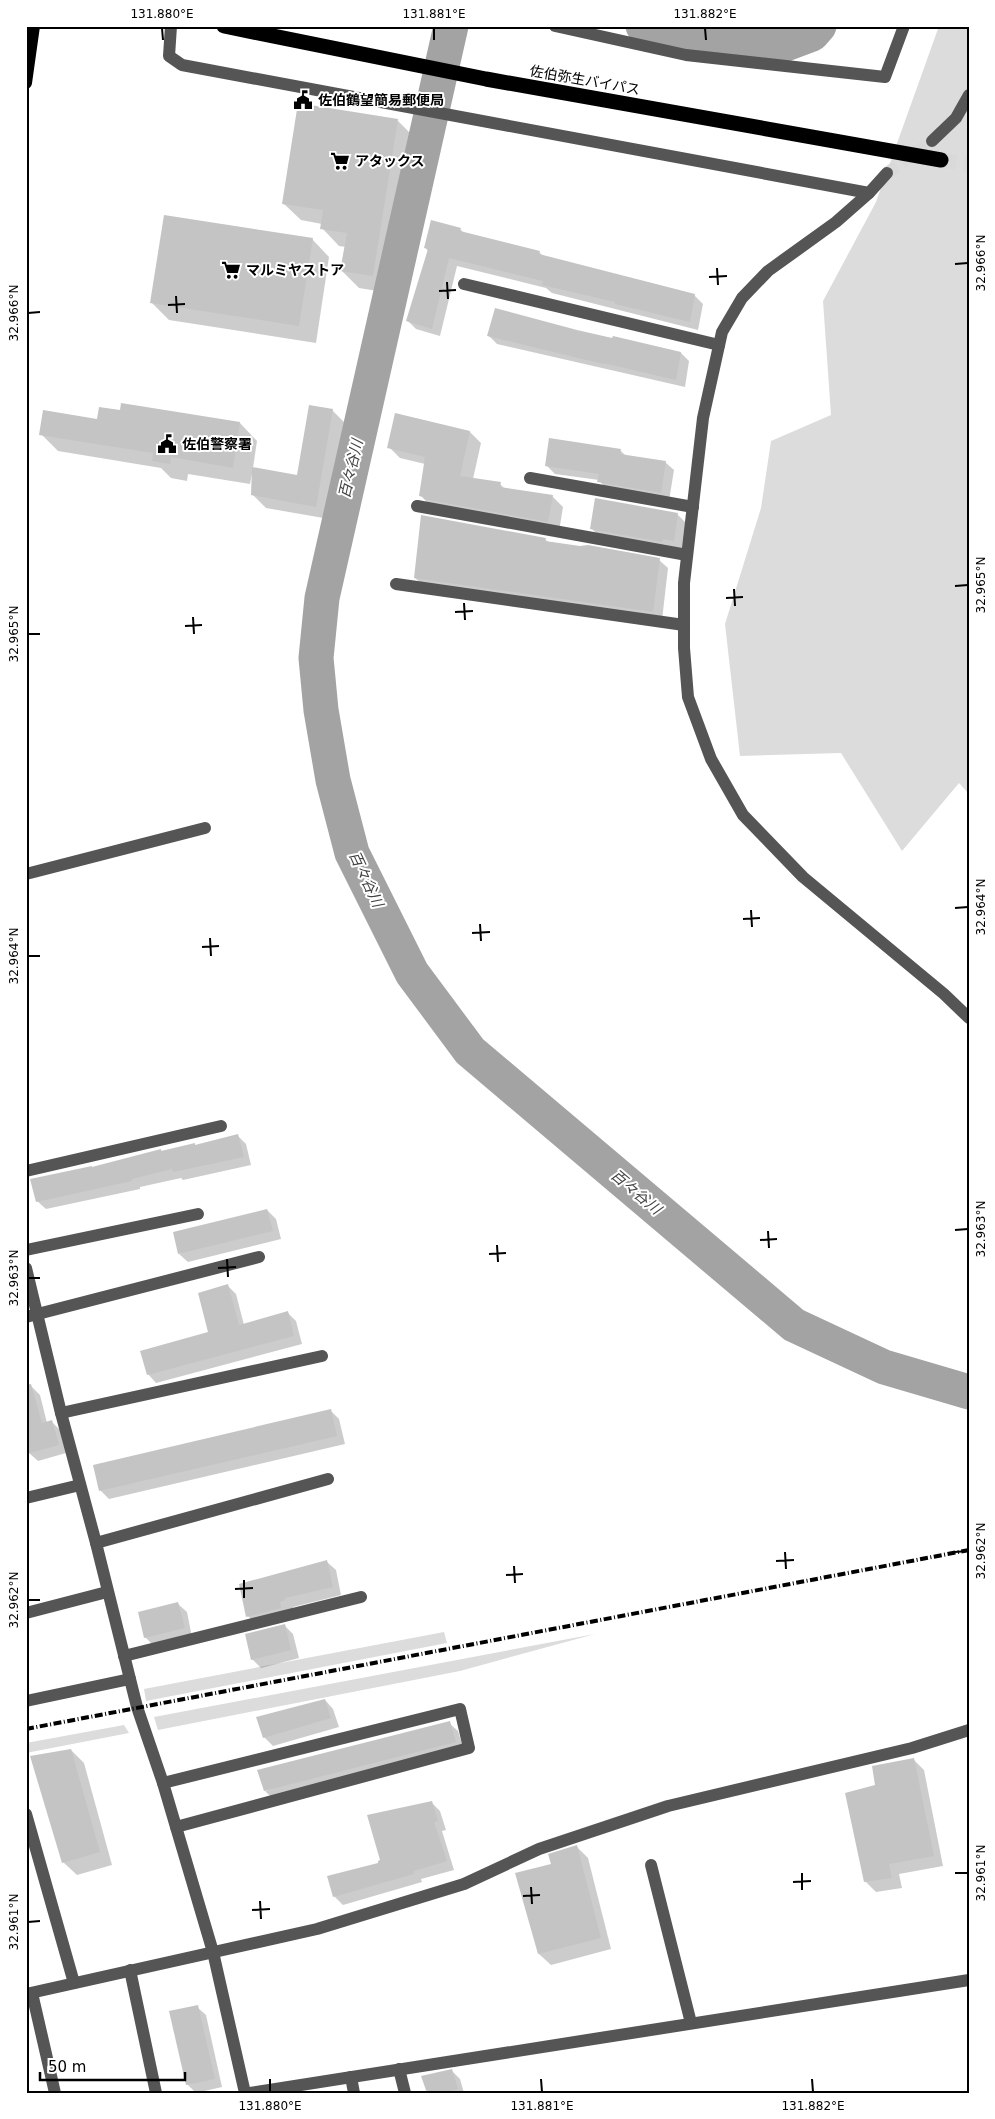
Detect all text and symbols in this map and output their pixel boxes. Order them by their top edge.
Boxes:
text: 131.880°E [130,7,194,21]
text: 131.881°E [402,7,466,21]
text: 131.882°E [673,7,737,21]
street label: 佐伯弥生バイパス [529,62,641,98]
public building icon: 佐伯鶴望簡易郵便局 [292,89,314,111]
place label: 佐伯鶴望簡易郵便局 [318,92,444,108]
supermarket icon: アタックス [329,150,351,172]
place label: アタックス [355,153,425,169]
text: 32.966°N [974,235,988,291]
supermarket icon: マルミヤストア [220,259,242,281]
place label: マルミヤストア [246,262,344,278]
text: 32.966°N [7,285,21,341]
public building icon: 佐伯警察署 [156,433,178,455]
place label: 佐伯警察署 [182,436,252,452]
water label: 百々谷川 [335,436,367,500]
text: 32.965°N [974,557,988,613]
text: 32.965°N [7,606,21,662]
water label: 百々谷川 [345,848,388,912]
text: 32.964°N [974,879,988,935]
text: 32.964°N [7,928,21,984]
water label: 百々谷川 [607,1166,666,1219]
text: 32.963°N [974,1201,988,1257]
text: 32.963°N [7,1250,21,1306]
text: 32.962°N [974,1523,988,1579]
text: 32.962°N [7,1572,21,1628]
text: 32.961°N [974,1845,988,1901]
text: 32.961°N [7,1894,21,1950]
scale bar [40,2049,185,2081]
text: 50 m [48,2058,86,2076]
text: 131.880°E [238,2099,302,2113]
text: 131.881°E [510,2099,574,2113]
text: 131.882°E [781,2099,845,2113]

